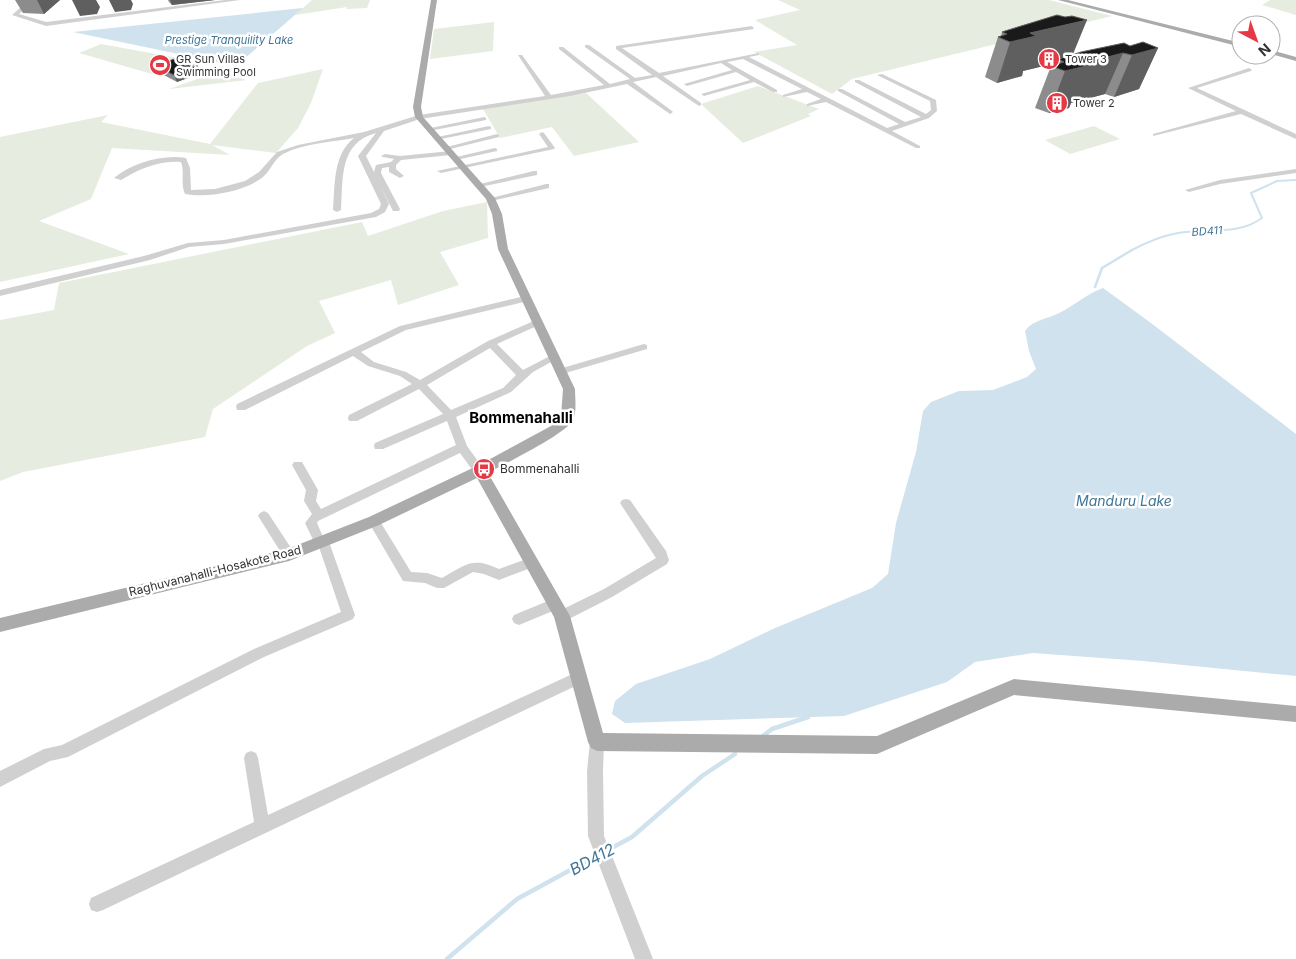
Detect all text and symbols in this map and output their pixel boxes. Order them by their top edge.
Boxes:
north arrow [1231,15,1281,65]
water label: Prestige Tranquility Lake [165,33,293,47]
text: N [1255,40,1274,60]
building icon: Tower 3 [1037,47,1061,71]
place label: GR Sun Villas Swimming Pool [176,52,256,79]
place label: Tower 3 [1065,52,1107,66]
sports icon: GR Sun Villas Swimming Pool [148,53,172,77]
building icon: Tower 2 [1045,91,1069,115]
place label: Tower 2 [1073,96,1115,110]
water label: BD411 [1191,223,1223,239]
district label: Bommenahalli [469,408,573,427]
bus stop icon: Bommenahalli [472,457,496,481]
place label: Bommenahalli [500,461,580,476]
water label: Manduru Lake [1076,492,1172,509]
street label: Raghuvanahalli-Hosakote Road [127,542,303,599]
water label: BD412 [566,839,618,879]

